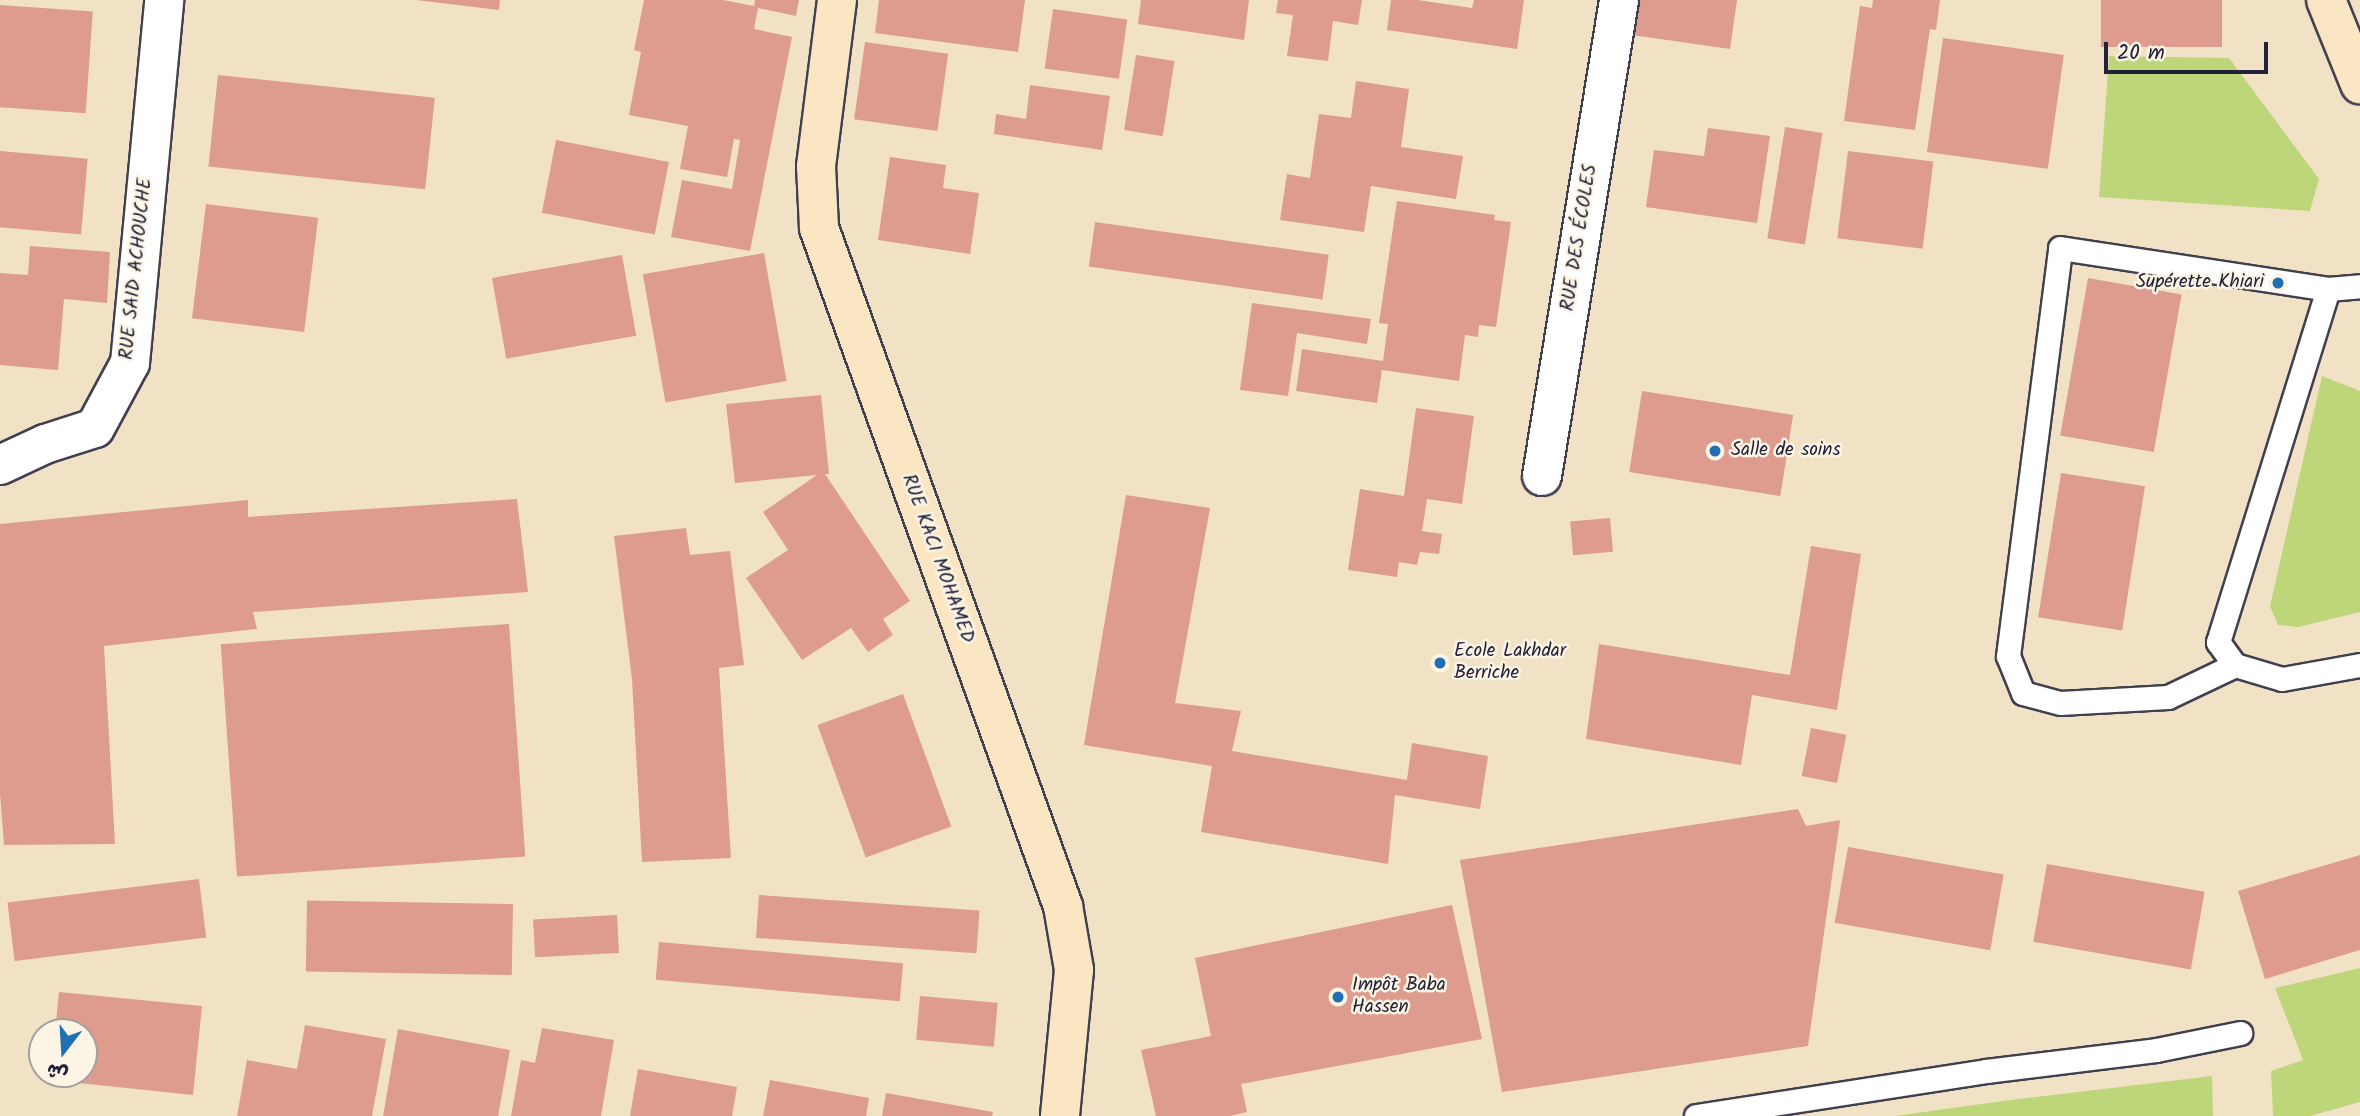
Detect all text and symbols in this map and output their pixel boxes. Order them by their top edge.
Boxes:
scale bar [2108,28,2272,72]
text: 20 m [2117,37,2165,70]
street label: RUE DES ÉCOLES [1557,163,1603,313]
street label: RUE SAID ACHOUCHE [116,177,158,361]
place label: Supérette Khiari [2136,272,2264,294]
marker: Supérette Khiari [2270,275,2286,291]
place label: Salle de soins [1731,440,1841,462]
marker: Salle de soins [1705,441,1725,461]
street label: RUE KACI MOHAMED [896,471,978,647]
place label: Ecole Lakhdar Berriche [1454,641,1566,685]
marker: Ecole Lakhdar Berriche [1432,655,1448,671]
place label: Impôt Baba Hassen [1352,975,1446,1019]
marker: Impôt Baba Hassen [1330,989,1346,1005]
north arrow [28,1018,98,1088]
text: ش [43,1054,72,1089]

